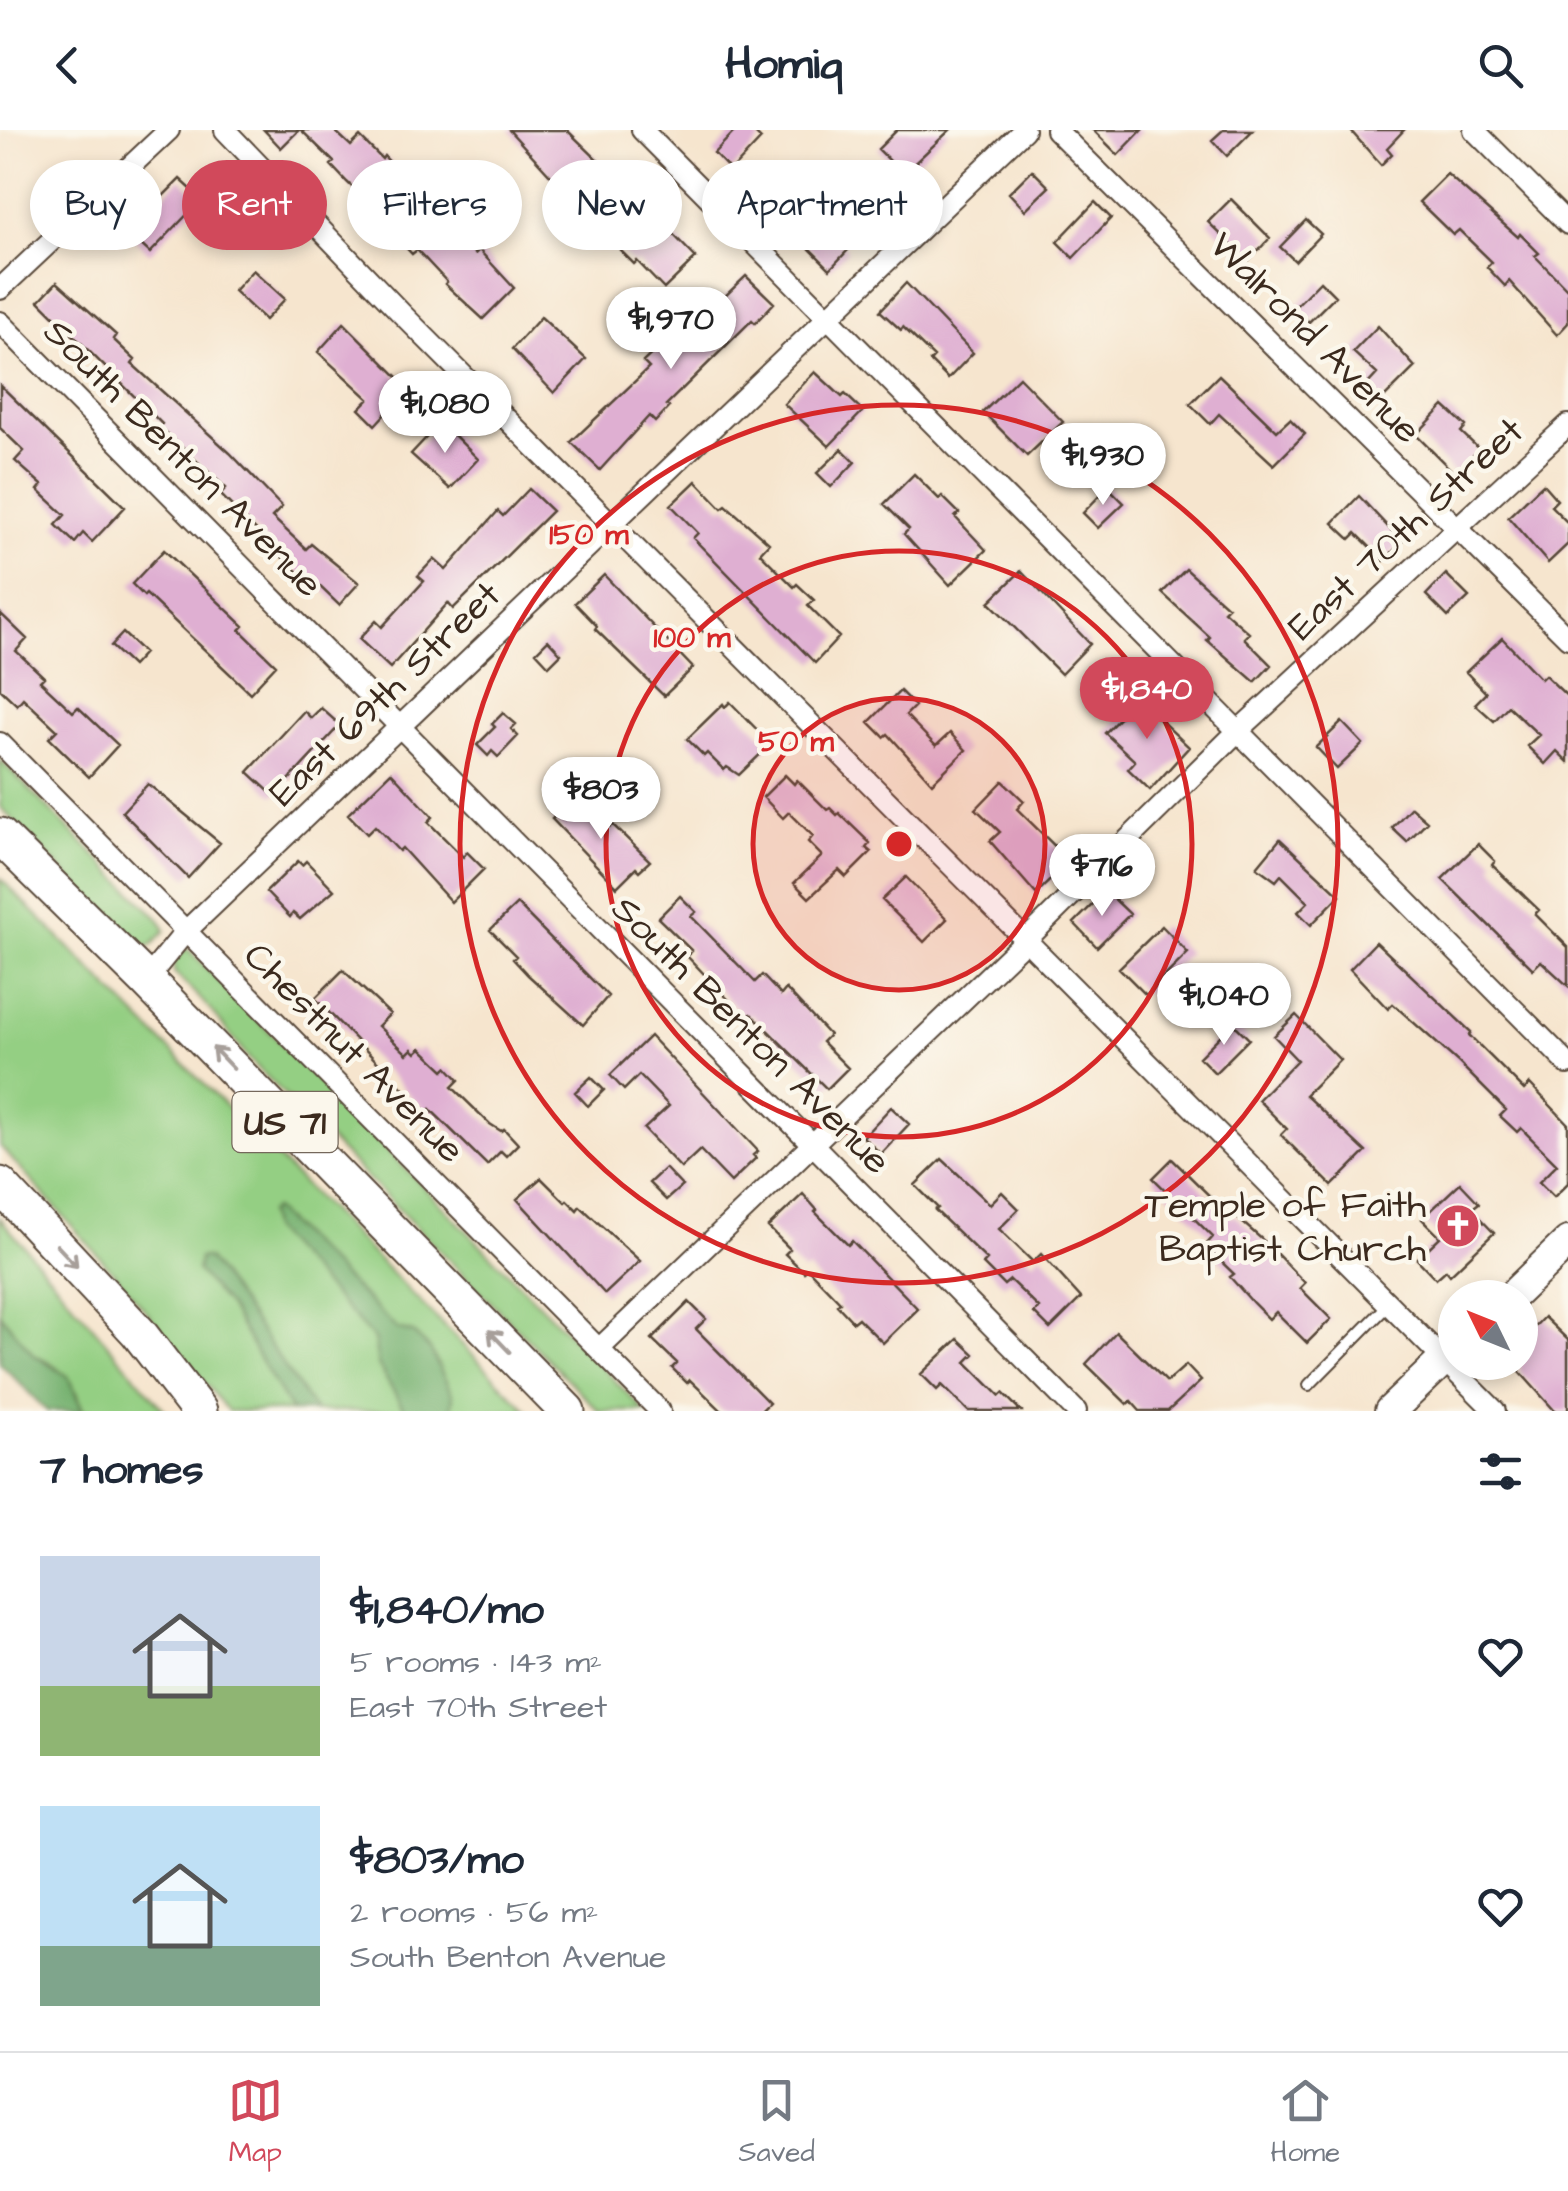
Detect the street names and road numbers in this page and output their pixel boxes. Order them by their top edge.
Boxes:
street label: Walrond Avenue [1197,221,1432,456]
street label: South Benton Avenue [31,307,334,610]
street label: East 70th Street [1277,406,1536,653]
street label: East 69th Street [258,570,513,819]
street label: South Benton Avenue [599,884,902,1187]
street label: Chestnut Avenue [232,931,476,1175]
road number: US 71 [232,1092,338,1152]

